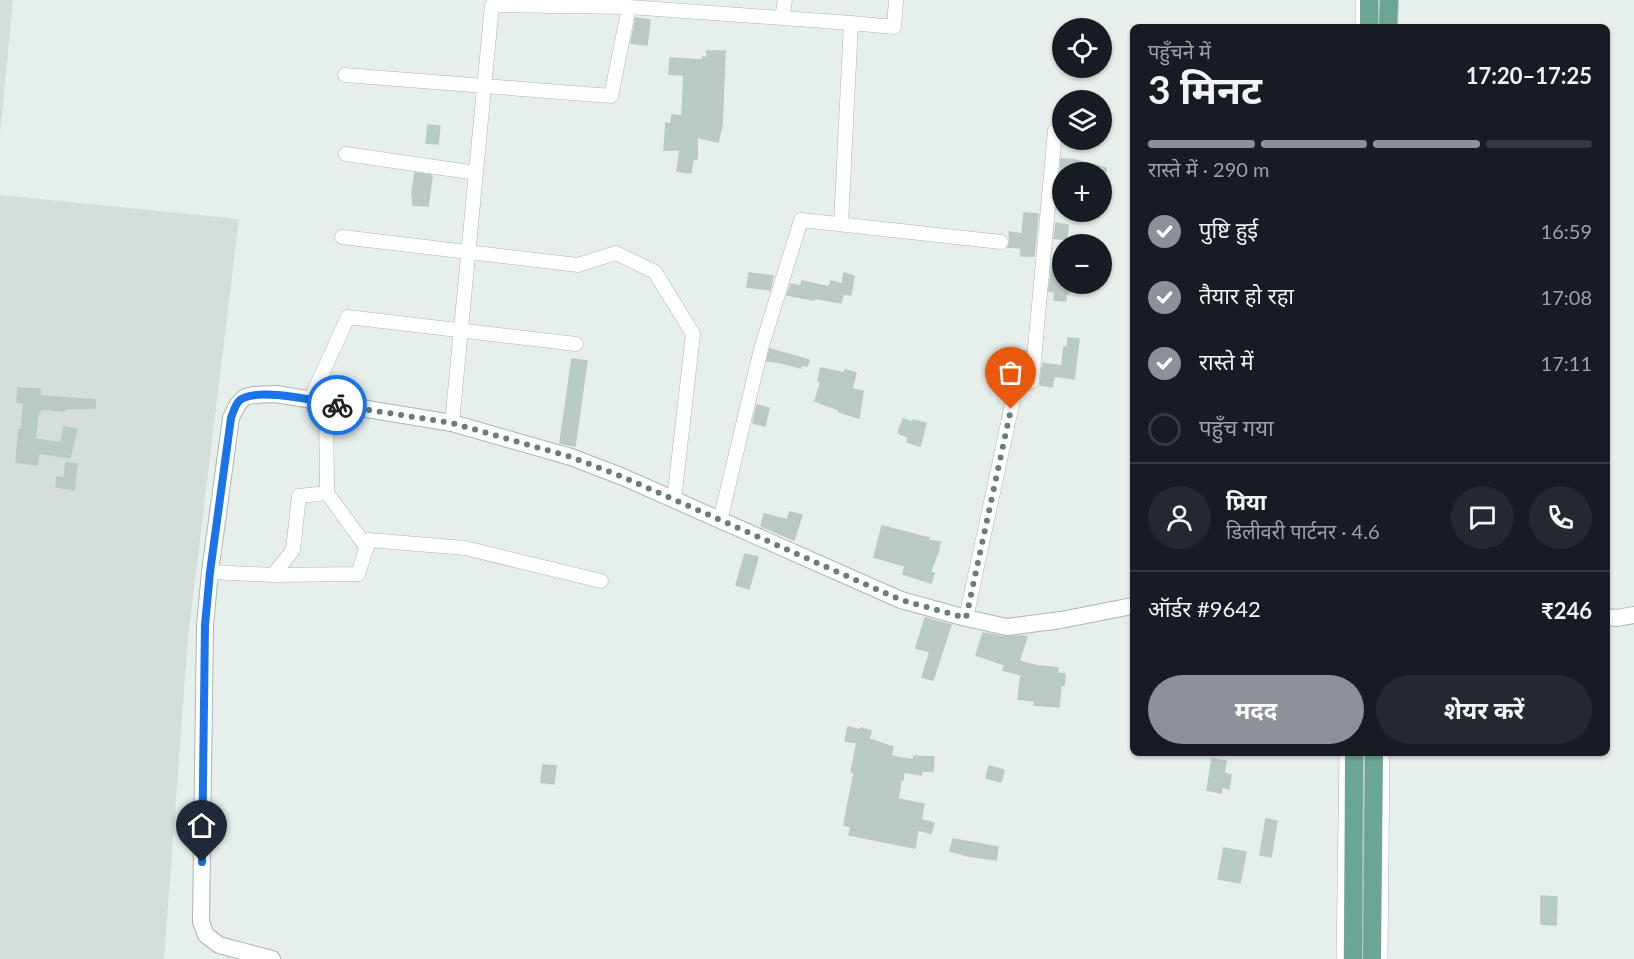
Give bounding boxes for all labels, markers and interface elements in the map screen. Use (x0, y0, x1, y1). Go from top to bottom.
map controls (1052, 18, 1112, 294)
button: locate (1052, 18, 1112, 78)
text: पहुँचने में (1148, 39, 1211, 63)
text: 17:20–17:25 (1466, 62, 1592, 89)
text: 3 मिनट (1148, 66, 1262, 112)
button: layers (1052, 90, 1112, 150)
text: रास्ते में · 290 m (1148, 157, 1269, 181)
button: + (1052, 162, 1112, 222)
icon: check (1148, 215, 1181, 248)
text: पुष्टि हुई (1199, 216, 1258, 243)
text: 16:59 (1541, 219, 1592, 243)
button: − (1052, 234, 1112, 294)
icon: check (1148, 281, 1181, 314)
text: तैयार हो रहा (1199, 282, 1294, 309)
text: 17:08 (1541, 285, 1592, 309)
pin (985, 347, 1036, 409)
icon: check (1148, 347, 1181, 380)
text: रास्ते में (1199, 348, 1254, 375)
text: 17:11 (1541, 351, 1592, 375)
icon: bag (994, 356, 1027, 389)
courier (307, 375, 367, 435)
icon: bike (321, 389, 354, 422)
text: पहुँच गया (1199, 414, 1274, 441)
button: person (1148, 486, 1211, 549)
button: chat (1451, 486, 1514, 549)
button: phone (1529, 486, 1592, 549)
text: प्रिया (1226, 488, 1266, 515)
text: डिलीवरी पार्टनर · 4.6 (1226, 519, 1379, 543)
text: ऑर्डर #9642 (1148, 595, 1261, 622)
text: ₹246 (1541, 597, 1592, 624)
button: मदद (1148, 675, 1364, 744)
button: शेयर करें (1376, 675, 1592, 744)
pin (176, 800, 227, 862)
icon: home (185, 809, 218, 842)

